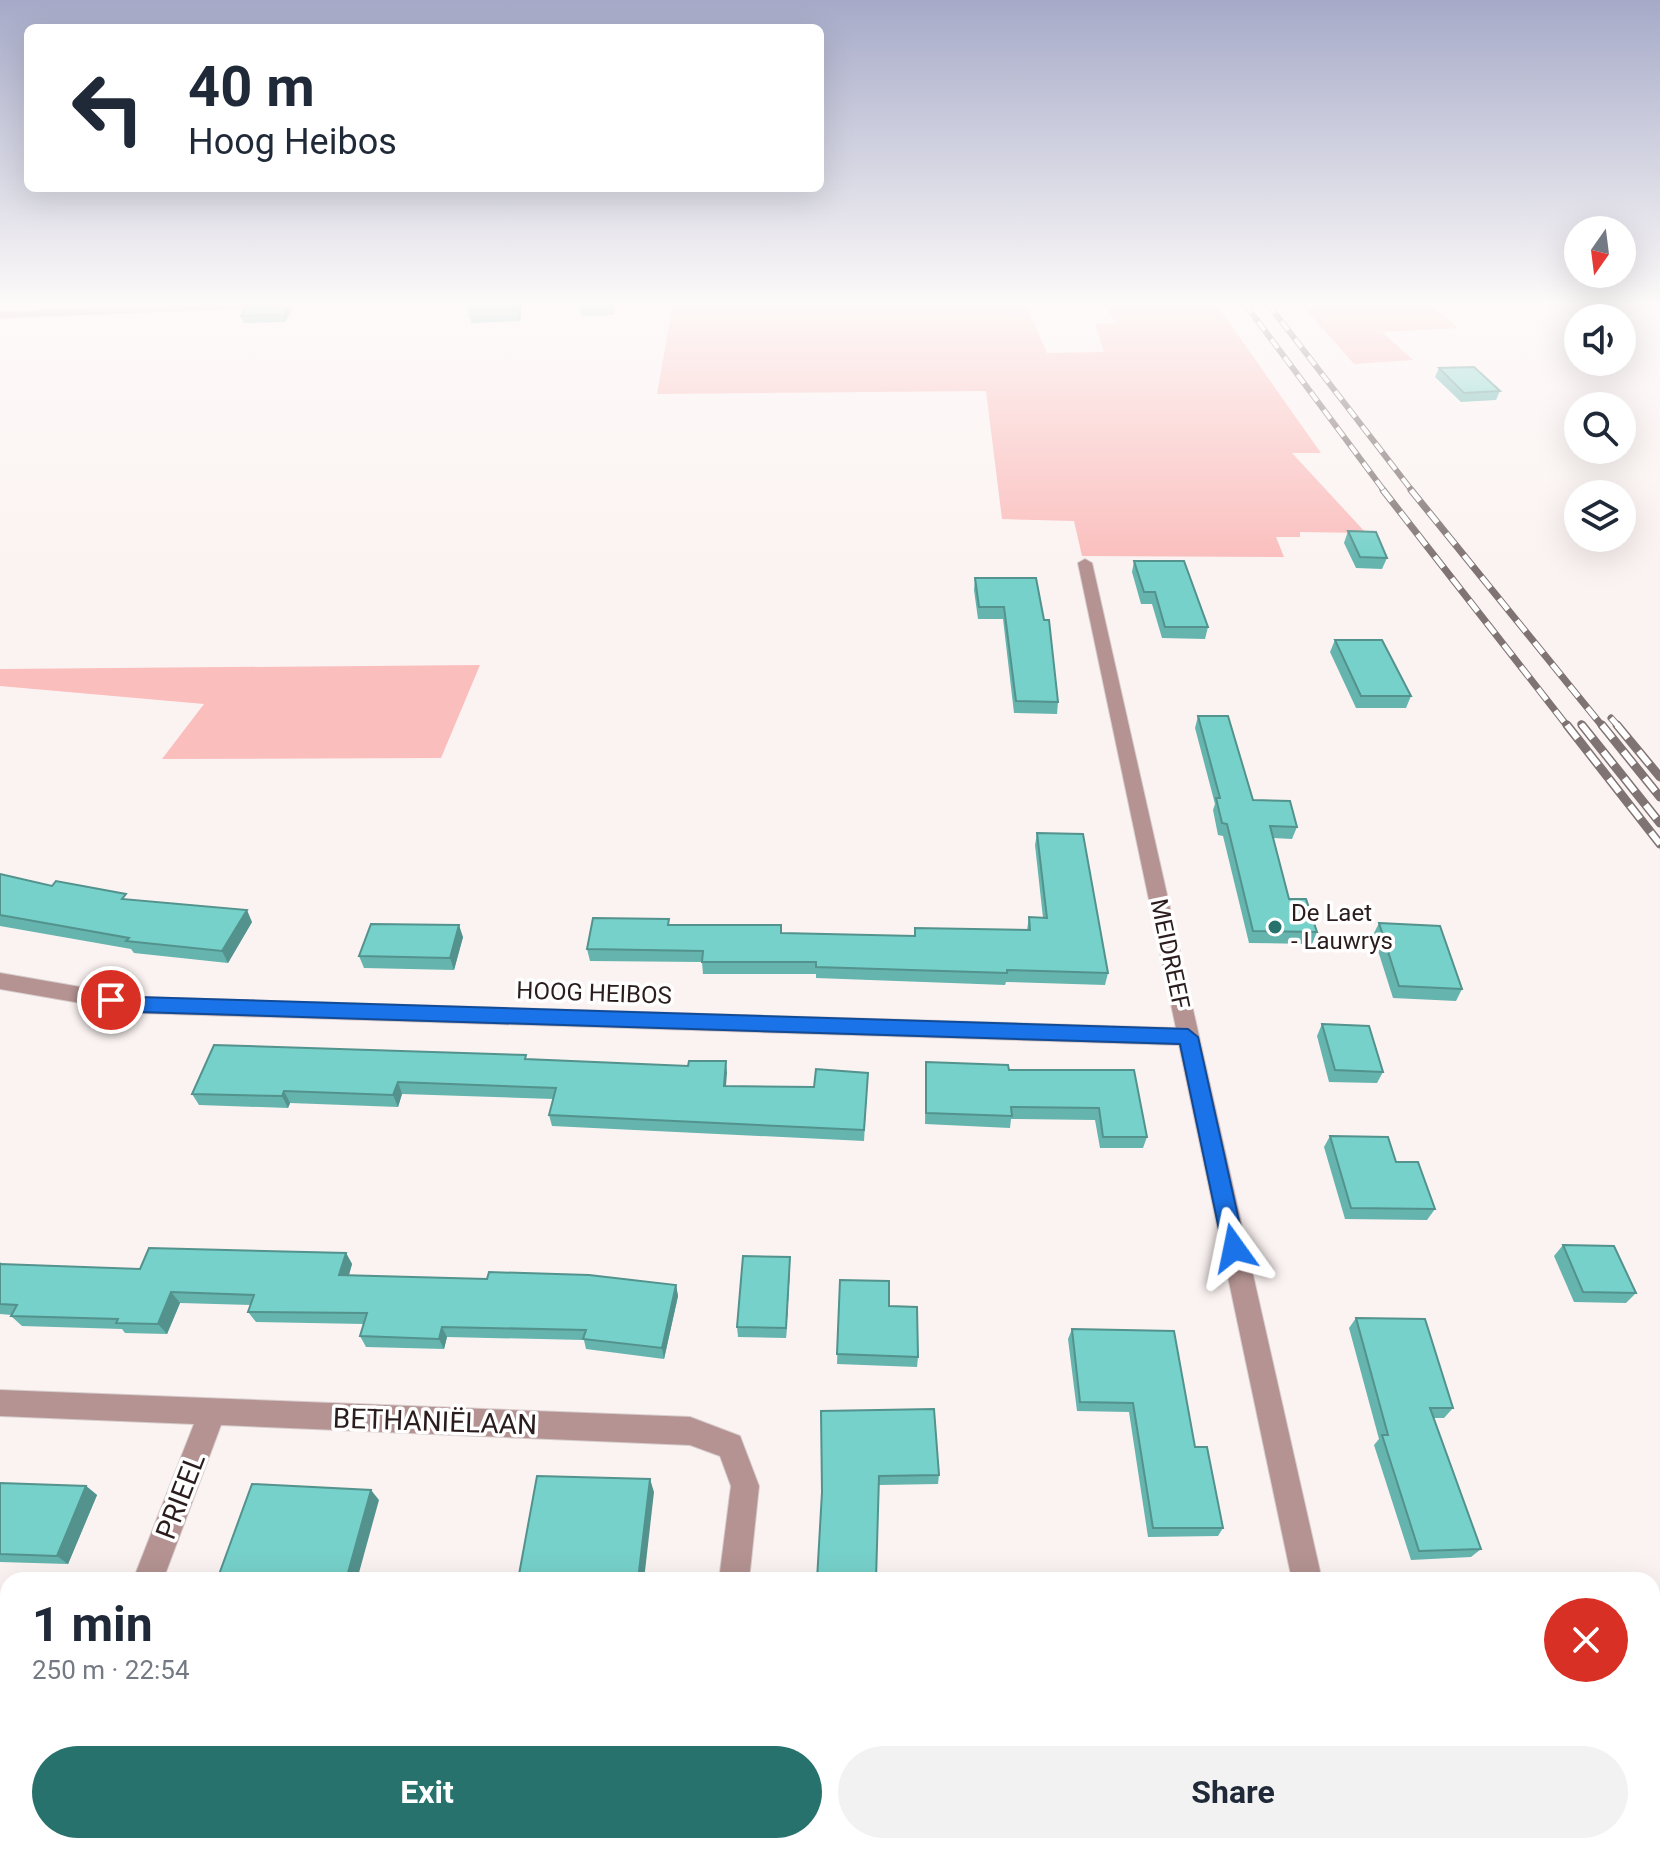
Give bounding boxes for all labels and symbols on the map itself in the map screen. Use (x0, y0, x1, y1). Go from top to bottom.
north arrow (1564, 216, 1636, 288)
street label: MEIDREEF (1145, 896, 1195, 1012)
place label: De Laet - Lauwrys (1291, 899, 1393, 955)
marker: De Laet - Lauwrys (1266, 918, 1284, 936)
pin (77, 966, 145, 1034)
street label: HOOG HEIBOS (516, 976, 672, 1010)
position arrow (1192, 1206, 1276, 1290)
street label: BETHANIËLAAN (332, 1401, 538, 1442)
street label: PRIEEL (149, 1449, 212, 1544)

